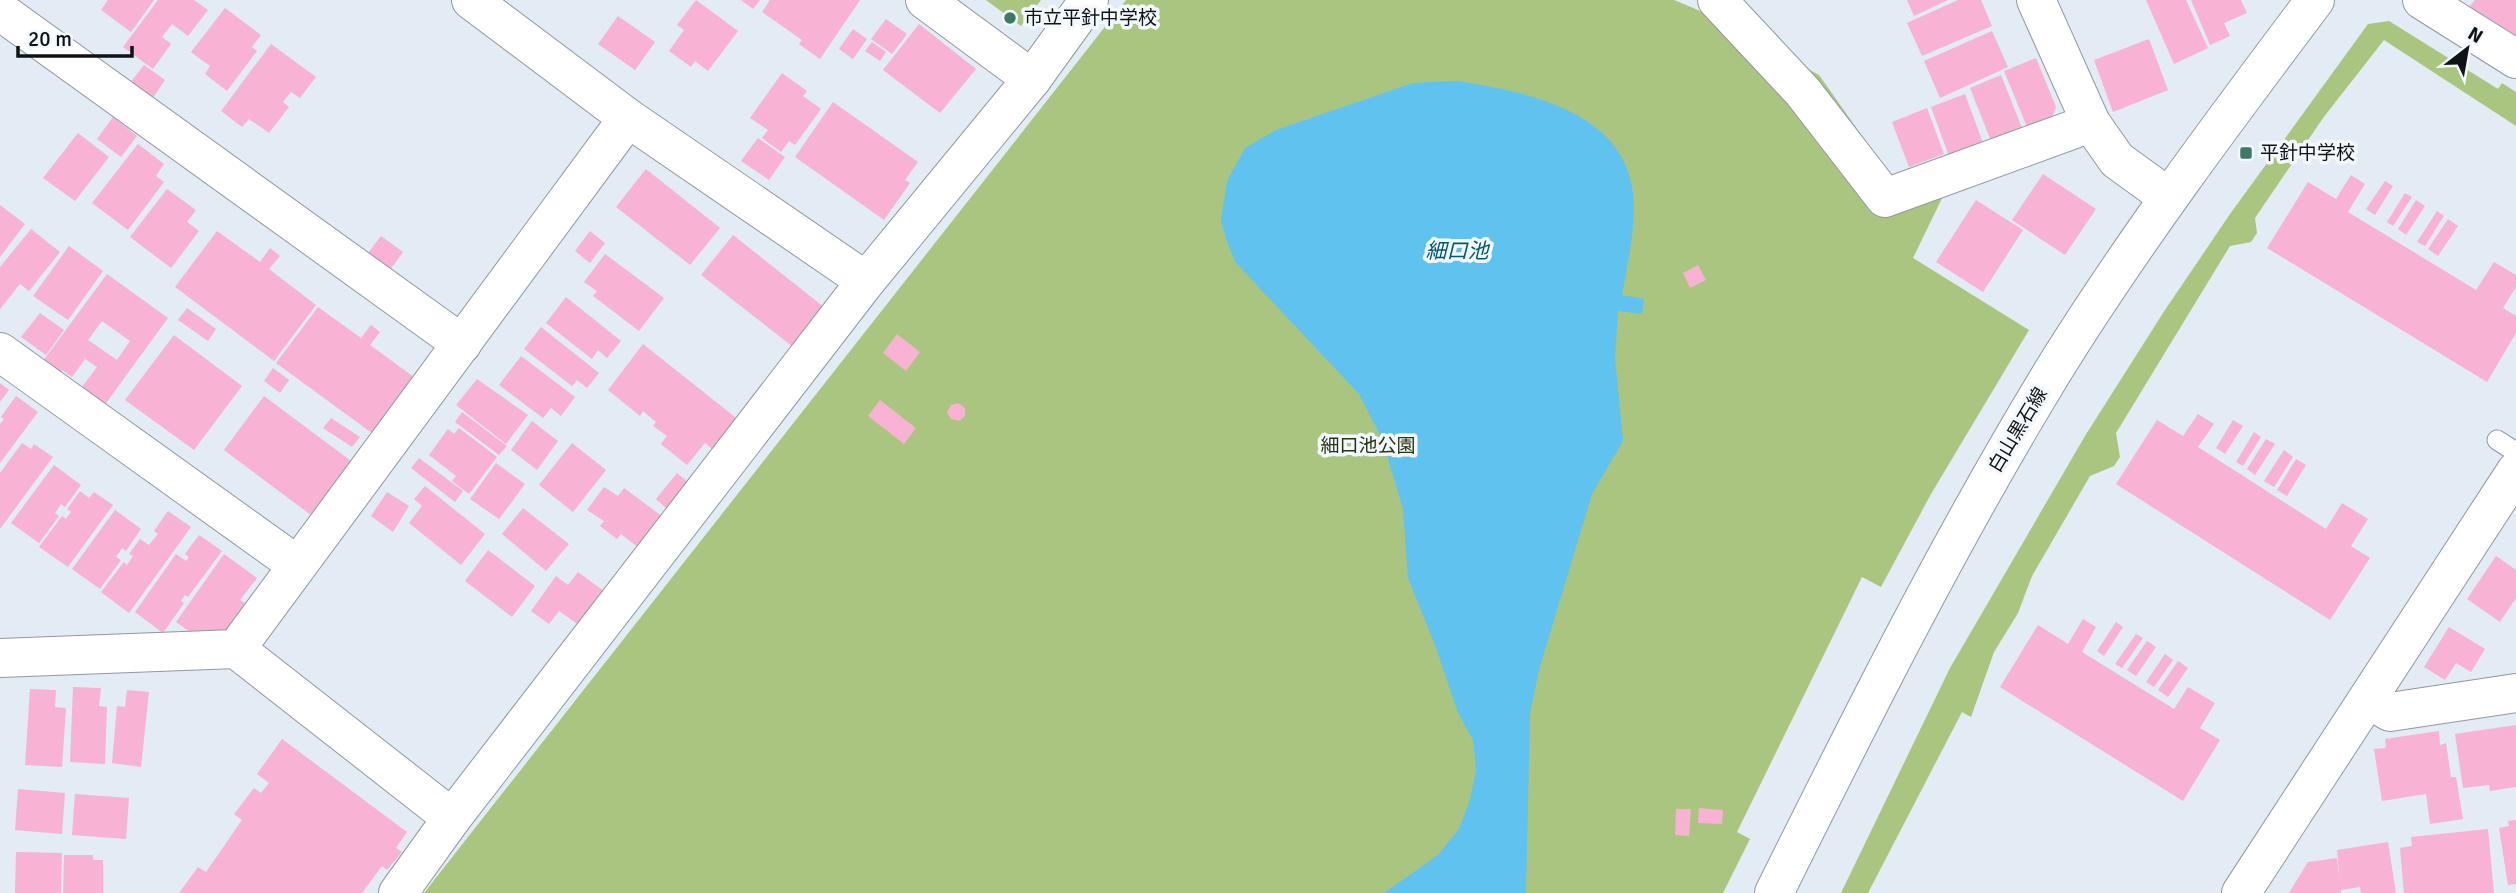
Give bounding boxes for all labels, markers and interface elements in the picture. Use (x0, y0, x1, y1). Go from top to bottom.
place label: 市立平針中学校 (1024, 6, 1157, 30)
marker: 市立平針中学校 (1002, 10, 1018, 26)
scale bar (18, 14, 131, 58)
north arrow (2432, 14, 2502, 84)
text: N (2463, 22, 2487, 49)
text: 20 m (28, 26, 72, 52)
place label: 平針中学校 (2260, 141, 2355, 165)
marker: 平針中学校 (2238, 145, 2254, 161)
water label: 細口池 (1426, 238, 1490, 264)
street label: 白山黒石線 (1983, 383, 2053, 477)
park label: 細口池公園 (1320, 434, 1416, 458)

